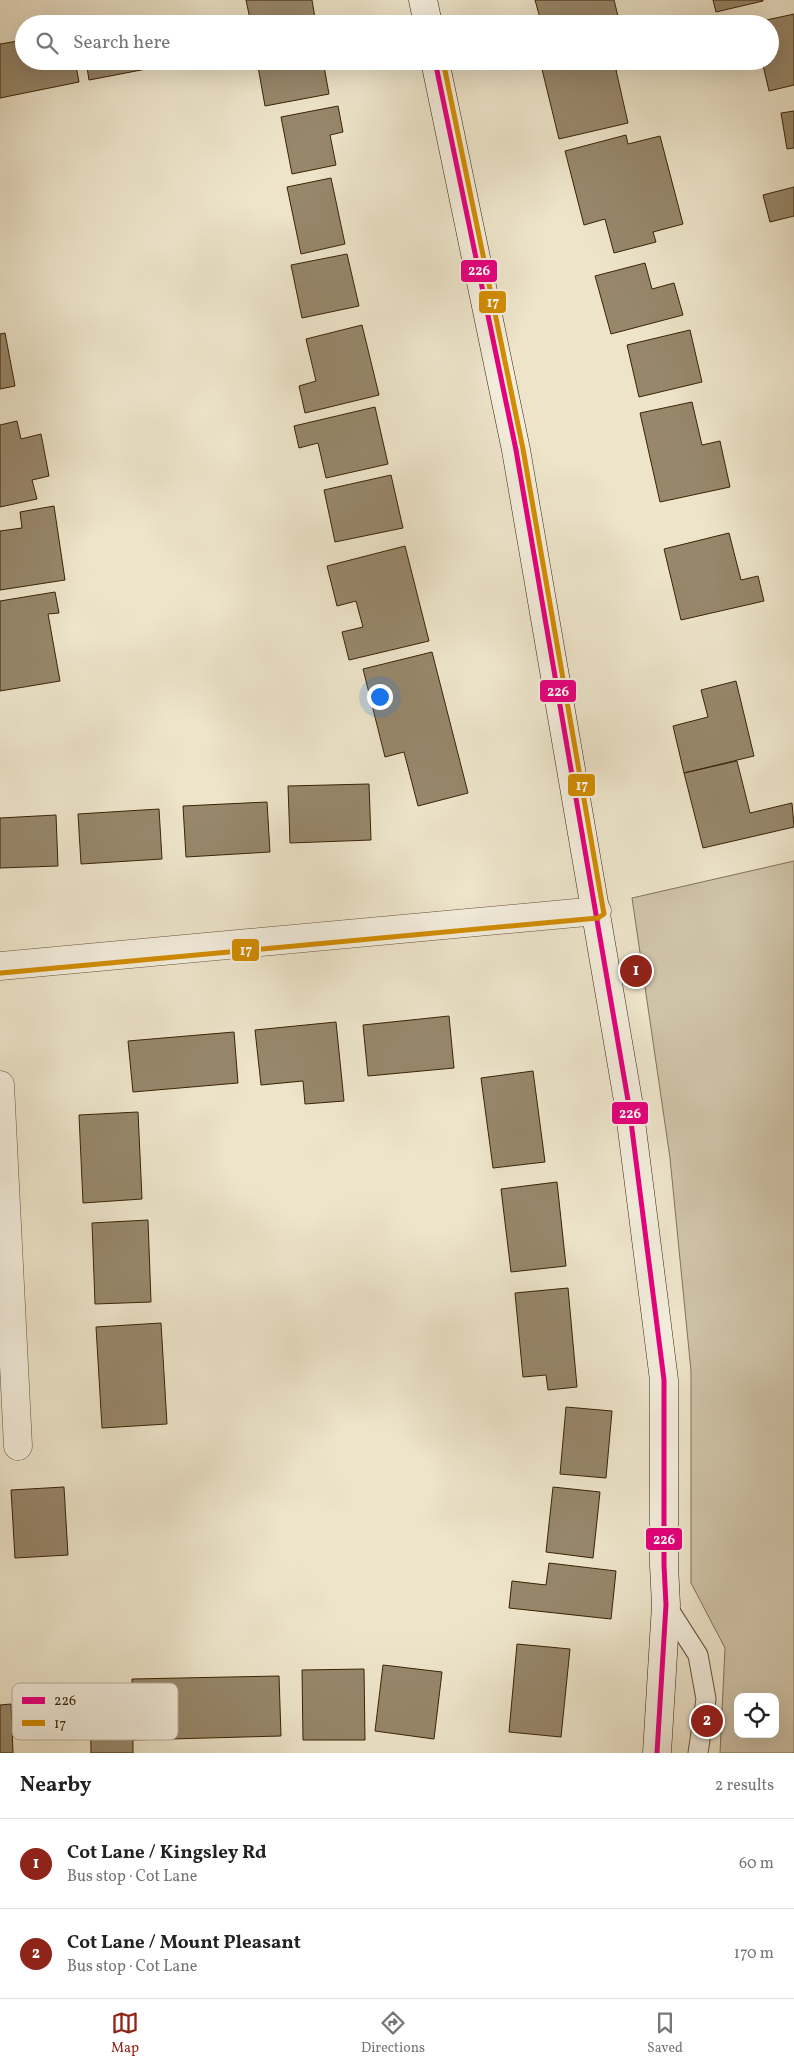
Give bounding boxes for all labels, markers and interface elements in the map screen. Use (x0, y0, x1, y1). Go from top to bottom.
search box (15, 15, 779, 70)
icon: search (33, 29, 61, 57)
text: Search here (73, 30, 170, 56)
line badge: 226 (460, 259, 498, 283)
text: 226 (468, 262, 490, 281)
line badge: 17 (478, 290, 507, 314)
text: 17 (487, 294, 499, 313)
line badge: 226 (539, 679, 577, 703)
text: 226 (547, 683, 569, 702)
your location (367, 684, 393, 710)
line badge: 17 (567, 773, 596, 797)
text: 17 (576, 777, 588, 796)
line badge: 17 (231, 938, 260, 962)
text: 17 (240, 942, 252, 961)
pin: 1 (620, 952, 652, 990)
line badge: 226 (611, 1101, 649, 1125)
text: 226 (619, 1105, 641, 1124)
line badge: 226 (645, 1527, 683, 1551)
text: 226 (653, 1531, 675, 1550)
legend (12, 1683, 178, 1740)
text: 226 (54, 1692, 76, 1711)
map controls (734, 1693, 779, 1738)
button: locate (734, 1693, 779, 1738)
pin: 2 (691, 1702, 723, 1740)
text: 17 (54, 1715, 66, 1734)
text: Nearby (20, 1771, 91, 1800)
text: 2 results (715, 1775, 774, 1797)
text: Cot Lane / Kingsley Rd (67, 1840, 267, 1866)
text: 1 (33, 1853, 39, 1875)
text: 60 m (739, 1853, 774, 1875)
text: Bus stop · Cot Lane (67, 1866, 197, 1888)
text: Cot Lane / Mount Pleasant (67, 1930, 301, 1956)
text: 2 (32, 1943, 40, 1965)
text: 170 m (734, 1943, 774, 1965)
text: Bus stop · Cot Lane (67, 1956, 197, 1978)
tab: Map (111, 2009, 139, 2058)
tab: Directions (361, 2009, 425, 2058)
tab: Saved (647, 2009, 683, 2058)

